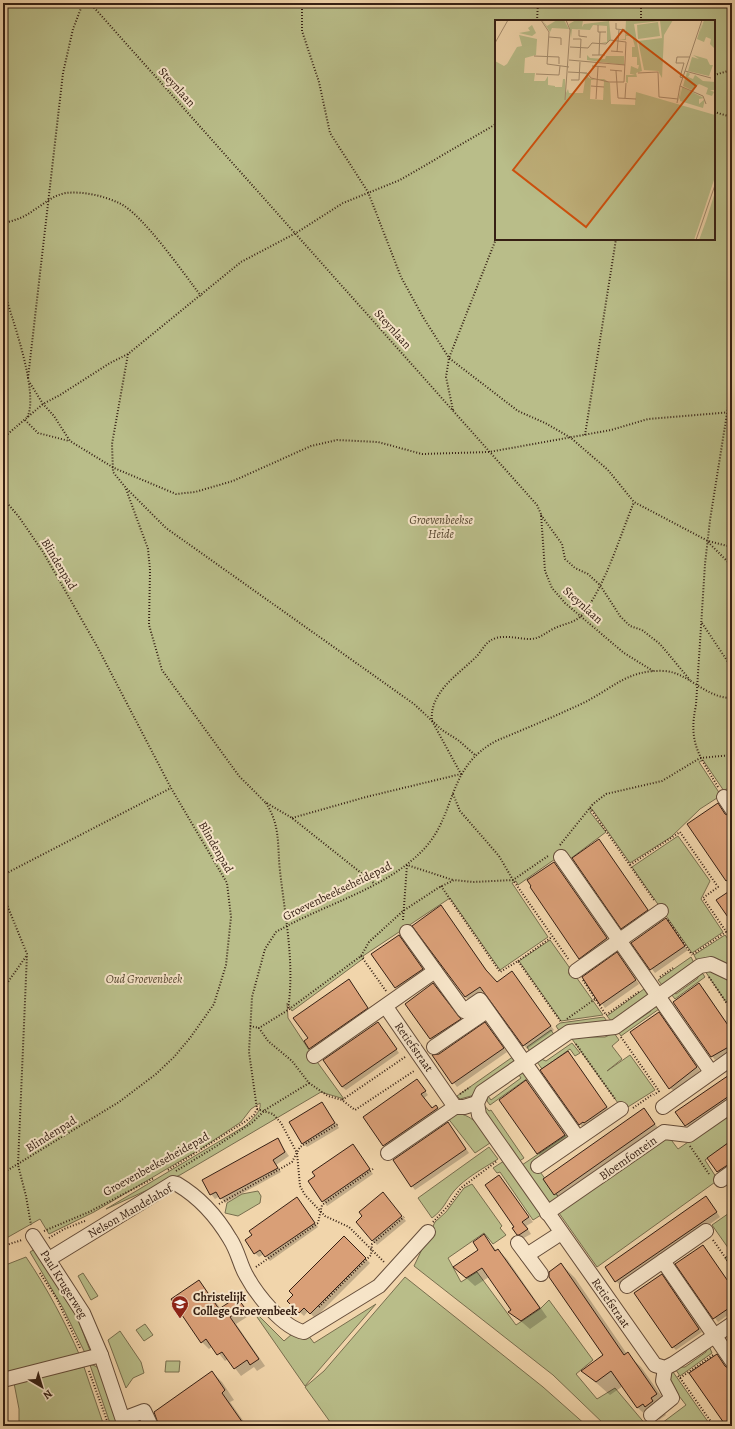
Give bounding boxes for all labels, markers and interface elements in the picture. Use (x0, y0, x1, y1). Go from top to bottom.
inset map (495, 20, 715, 240)
street label: Steynlaan (155, 64, 199, 111)
street label: Steynlaan (371, 306, 415, 353)
park label: Groevenbeekse Heide (409, 512, 473, 542)
street label: Blindenpad (38, 536, 81, 593)
street label: Steynlaan (560, 583, 607, 627)
street label: Blindenpad (195, 818, 237, 876)
street label: Groevenbeekseheidepad (280, 857, 395, 924)
park label: Oud Groevenbeek (106, 971, 183, 987)
street label: Retiefstraat (391, 1019, 437, 1075)
street label: Blindenpad (23, 1112, 80, 1156)
street label: Groevenbeekseheidepad (100, 1128, 212, 1200)
street label: Bloemfontein (596, 1132, 660, 1184)
street label: Nelson Mandelahof (85, 1179, 177, 1242)
street label: Paul Krugerweg (37, 1247, 91, 1321)
street label: Retiefstraat (588, 1275, 634, 1331)
place label: Christelijk College Groevenbeek (193, 1289, 298, 1319)
school or university icon: Christelijk College Groevenbeek (170, 1294, 190, 1319)
north arrow (22, 1367, 62, 1407)
text: N (40, 1386, 56, 1403)

